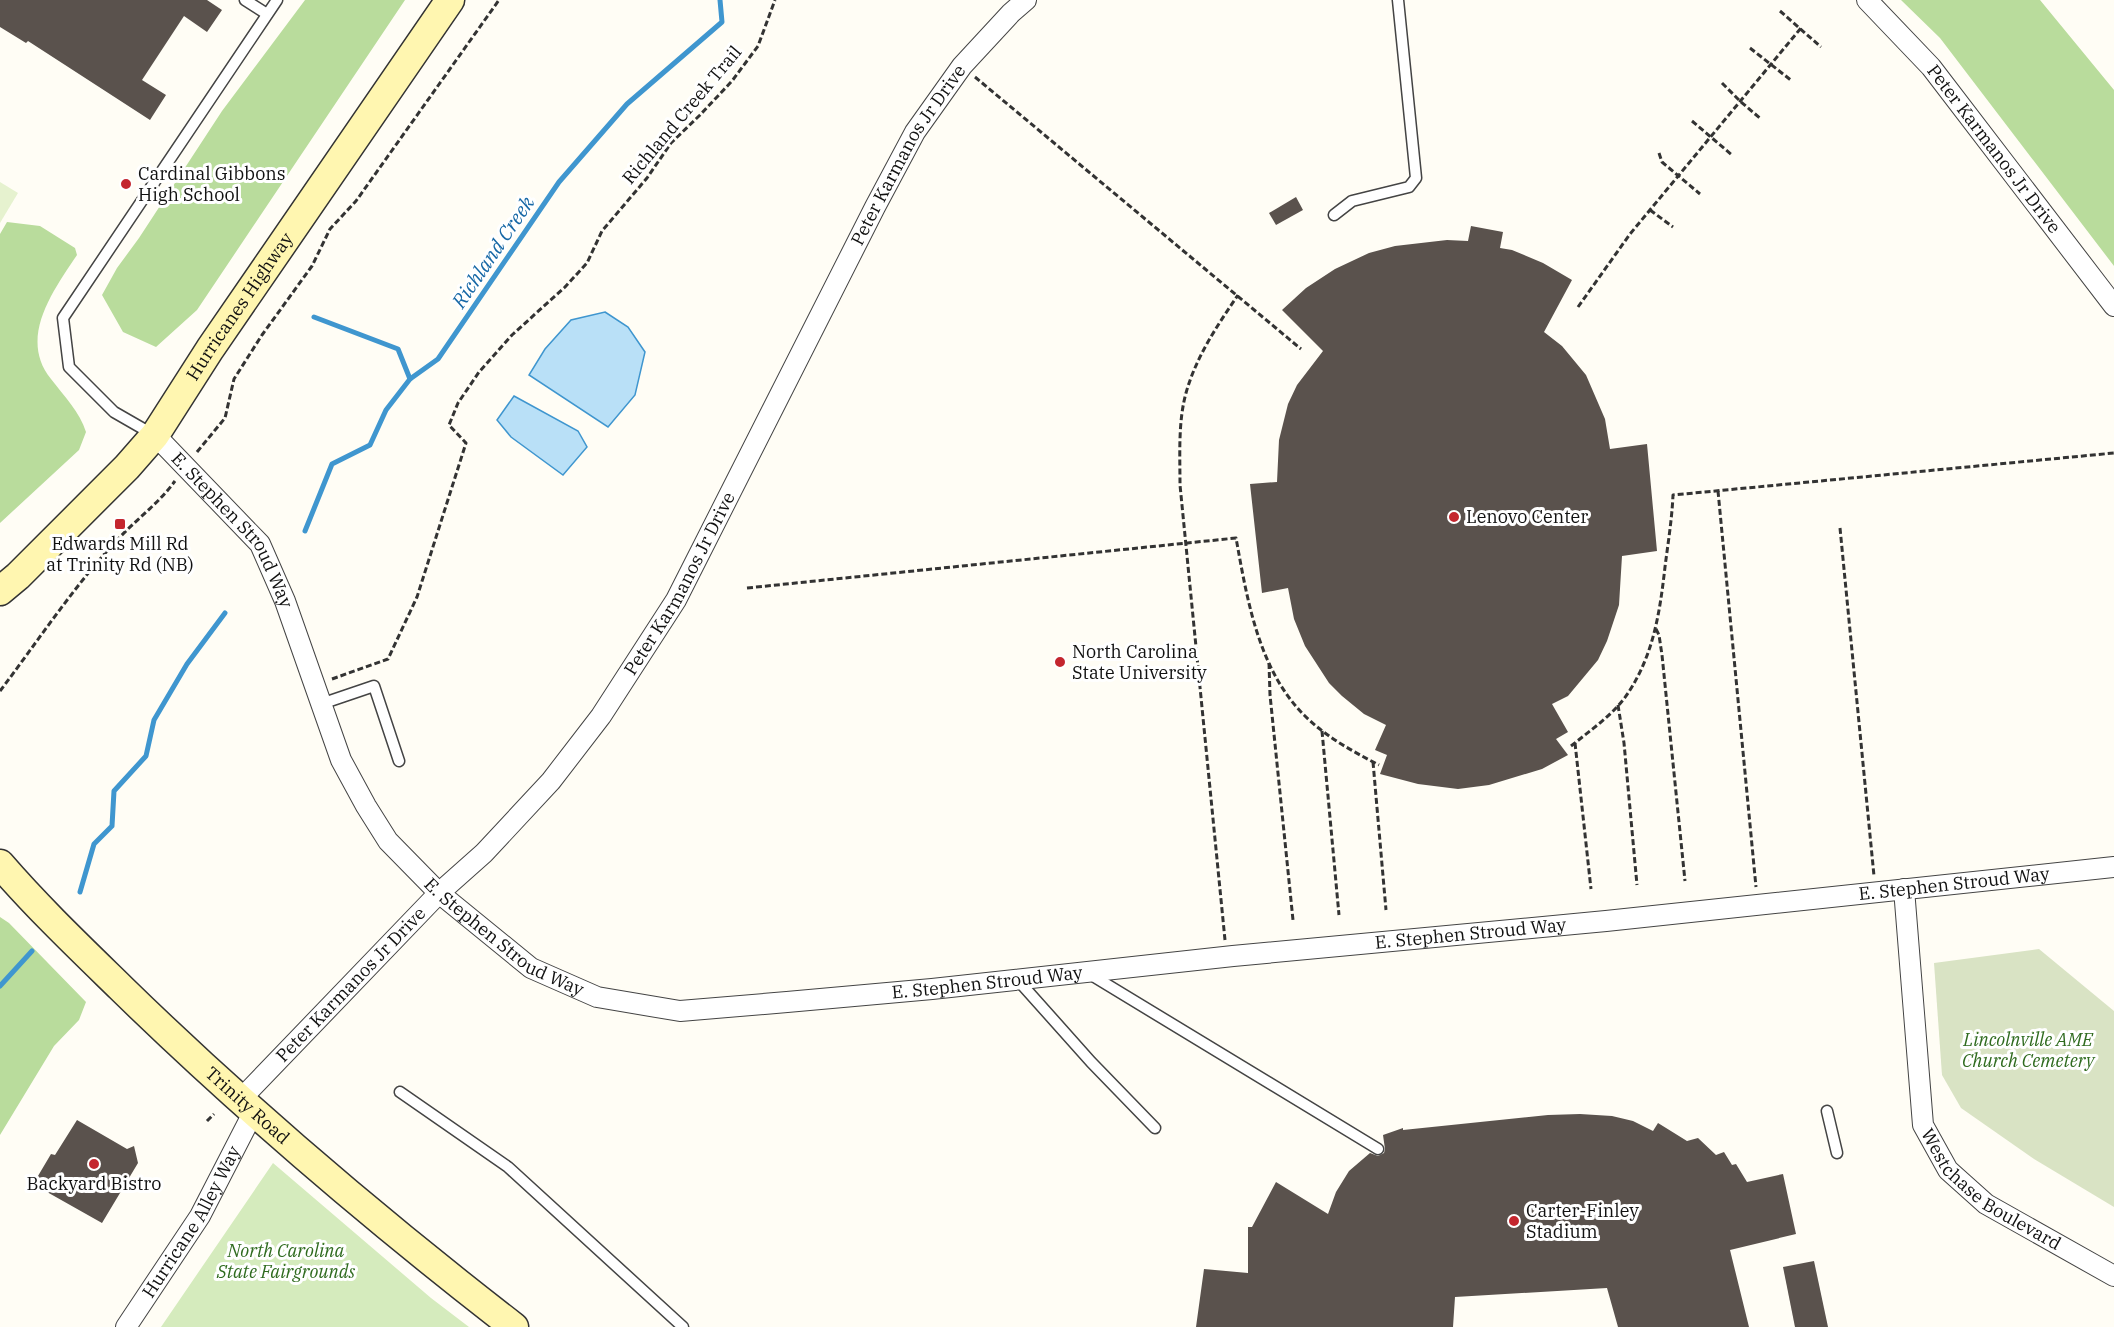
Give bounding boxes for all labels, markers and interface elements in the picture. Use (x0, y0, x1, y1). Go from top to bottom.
street label: Richland Creek Trail (617, 41, 746, 189)
street label: Peter Karmanos Jr Drive (845, 60, 970, 249)
street label: Peter Karmanos Jr Drive (1922, 60, 2066, 238)
place label: Cardinal Gibbons High School (138, 162, 286, 206)
marker: Cardinal Gibbons High School (119, 177, 133, 191)
water label: Richland Creek (445, 190, 540, 314)
street label: Hurricanes Highway (181, 228, 298, 385)
street label: E. Stephen Stroud Way (167, 447, 299, 611)
street label: Peter Karmanos Jr Drive (619, 488, 740, 679)
place label: Lenovo Center (1466, 505, 1588, 528)
marker: Lenovo Center (1447, 510, 1461, 524)
marker: Edwards Mill Rd at Trinity Rd (NB) (113, 517, 127, 531)
place label: Edwards Mill Rd at Trinity Rd (NB) (46, 532, 194, 576)
place label: North Carolina State University (1072, 640, 1207, 684)
marker: North Carolina State University (1053, 655, 1067, 669)
street label: E. Stephen Stroud Way (1857, 862, 2051, 905)
street label: E. Stephen Stroud Way (420, 873, 588, 1001)
street label: Peter Karmanos Jr Drive (271, 902, 430, 1067)
street label: E. Stephen Stroud Way (1374, 913, 1567, 954)
street label: E. Stephen Stroud Way (891, 961, 1084, 1004)
park label: Lincolnville AME Church Cemetery (1962, 1028, 2096, 1072)
street label: Trinity Road (201, 1062, 295, 1149)
street label: Westchase Boulevard (1916, 1124, 2065, 1255)
street label: Hurricane Alley Way (137, 1141, 245, 1302)
marker: Backyard Bistro (87, 1157, 101, 1171)
place label: Backyard Bistro (27, 1172, 161, 1195)
place label: Carter-Finley Stadium (1526, 1199, 1639, 1243)
marker: Carter-Finley Stadium (1507, 1214, 1521, 1228)
park label: North Carolina State Fairgrounds (216, 1239, 356, 1283)

